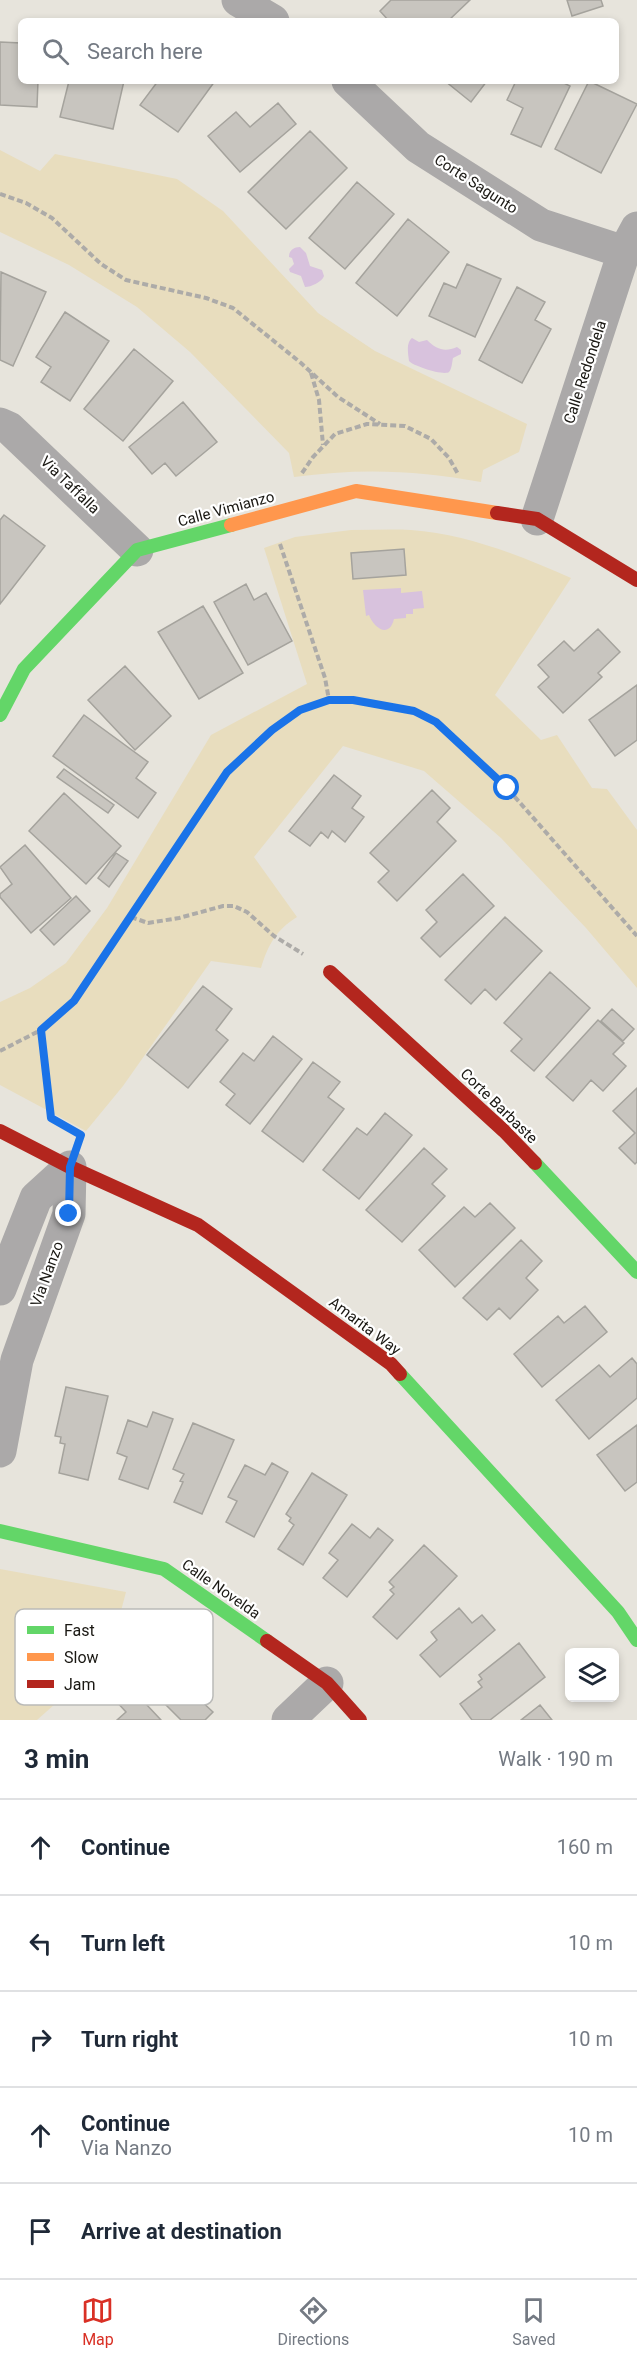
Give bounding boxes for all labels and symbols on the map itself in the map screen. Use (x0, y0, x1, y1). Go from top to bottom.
street label: Corte Sagunto (431, 150, 521, 218)
street label: Calle Redondela (560, 318, 610, 426)
street label: Via Taffalla (37, 452, 103, 518)
street label: Calle Vimianzo (176, 487, 276, 531)
route start (493, 774, 519, 800)
street label: Corte Barbaste (457, 1065, 541, 1147)
route end (55, 1200, 81, 1226)
street label: Via Nanzo (27, 1239, 67, 1309)
street label: Amarita Way (326, 1293, 404, 1359)
street label: Calle Novelda (178, 1555, 264, 1623)
legend (15, 1609, 213, 1705)
text: Fast (64, 1621, 95, 1640)
text: Slow (64, 1648, 99, 1667)
text: Jam (64, 1675, 96, 1694)

